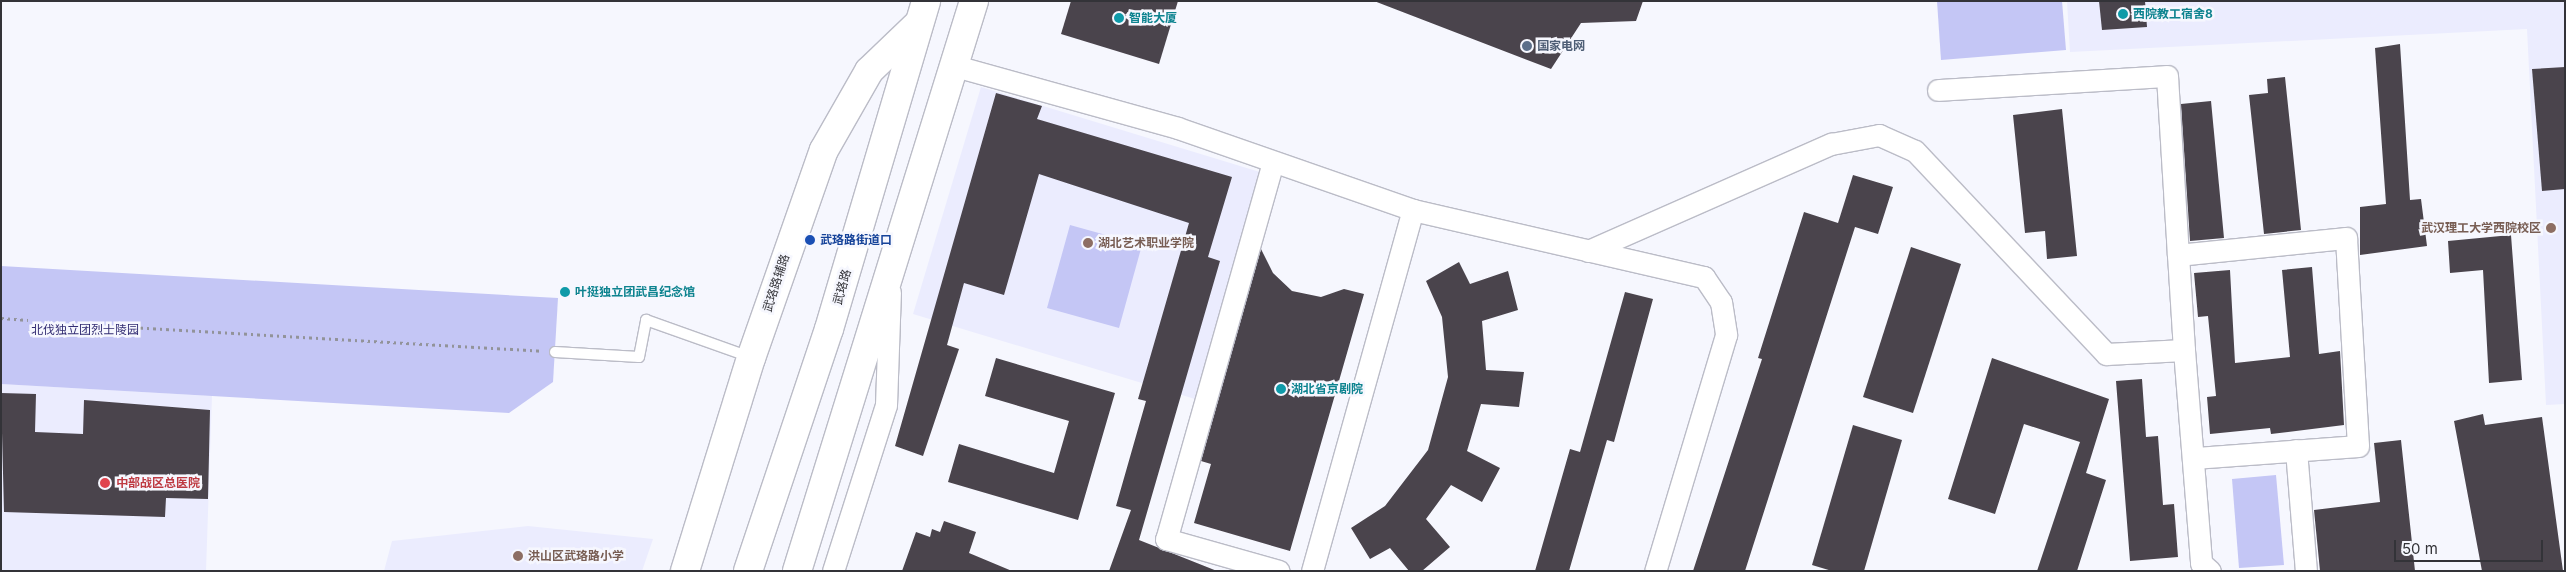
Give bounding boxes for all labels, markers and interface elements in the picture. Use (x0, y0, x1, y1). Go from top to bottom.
place label: 西院教工宿舍8 (2133, 7, 2213, 21)
marker: 西院教工宿舍8 (2117, 8, 2129, 20)
place label: 智能大厦 (1129, 11, 1177, 25)
marker: 智能大厦 (1113, 12, 1125, 24)
place label: 国家电网 (1537, 39, 1585, 53)
marker: 国家电网 (1521, 40, 1533, 52)
place label: 武汉理工大学西院校区 (2421, 221, 2541, 235)
marker: 武汉理工大学西院校区 (2545, 222, 2557, 234)
place label: 武珞路街道口 (820, 233, 892, 247)
marker: 武珞路街道口 (804, 234, 816, 246)
place label: 湖北艺术职业学院 (1098, 236, 1194, 250)
marker: 湖北艺术职业学院 (1082, 237, 1094, 249)
street label: 武珞路辅路 (760, 252, 792, 314)
street label: 武珞路 (830, 268, 854, 306)
place label: 叶挺独立团武昌纪念馆 (575, 285, 695, 299)
marker: 叶挺独立团武昌纪念馆 (559, 286, 571, 298)
park label: 北伐独立团烈士陵园 (31, 323, 139, 337)
place label: 湖北省京剧院 (1291, 382, 1363, 396)
marker: 湖北省京剧院 (1275, 383, 1287, 395)
marker: 中部战区总医院 (98, 476, 112, 490)
place label: 中部战区总医院 (116, 476, 200, 490)
scale bar (2396, 530, 2545, 562)
text: 50 m (2402, 539, 2438, 558)
place label: 洪山区武珞路小学 (528, 549, 624, 563)
marker: 洪山区武珞路小学 (512, 550, 524, 562)

